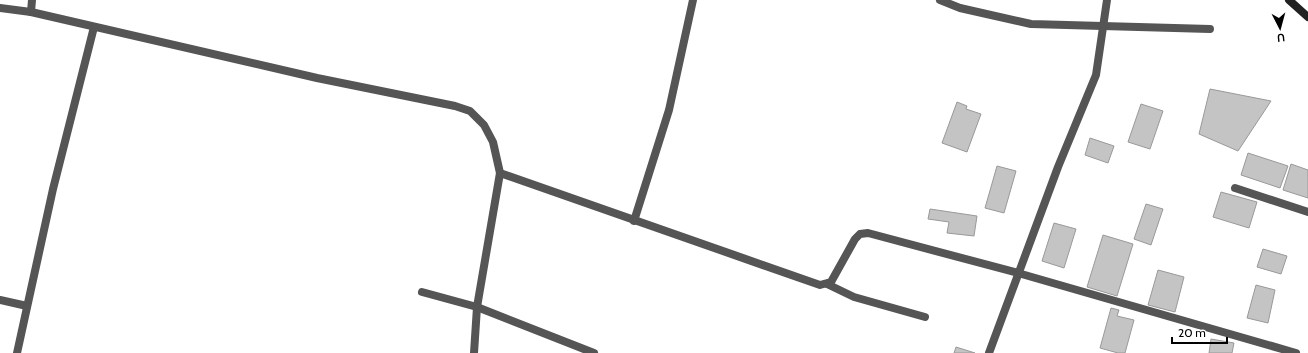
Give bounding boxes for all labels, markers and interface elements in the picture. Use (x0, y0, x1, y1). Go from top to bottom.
north arrow (1260, 8, 1300, 48)
text: U (1276, 31, 1286, 45)
scale bar (1172, 319, 1227, 345)
text: 20 m (1178, 325, 1206, 340)

